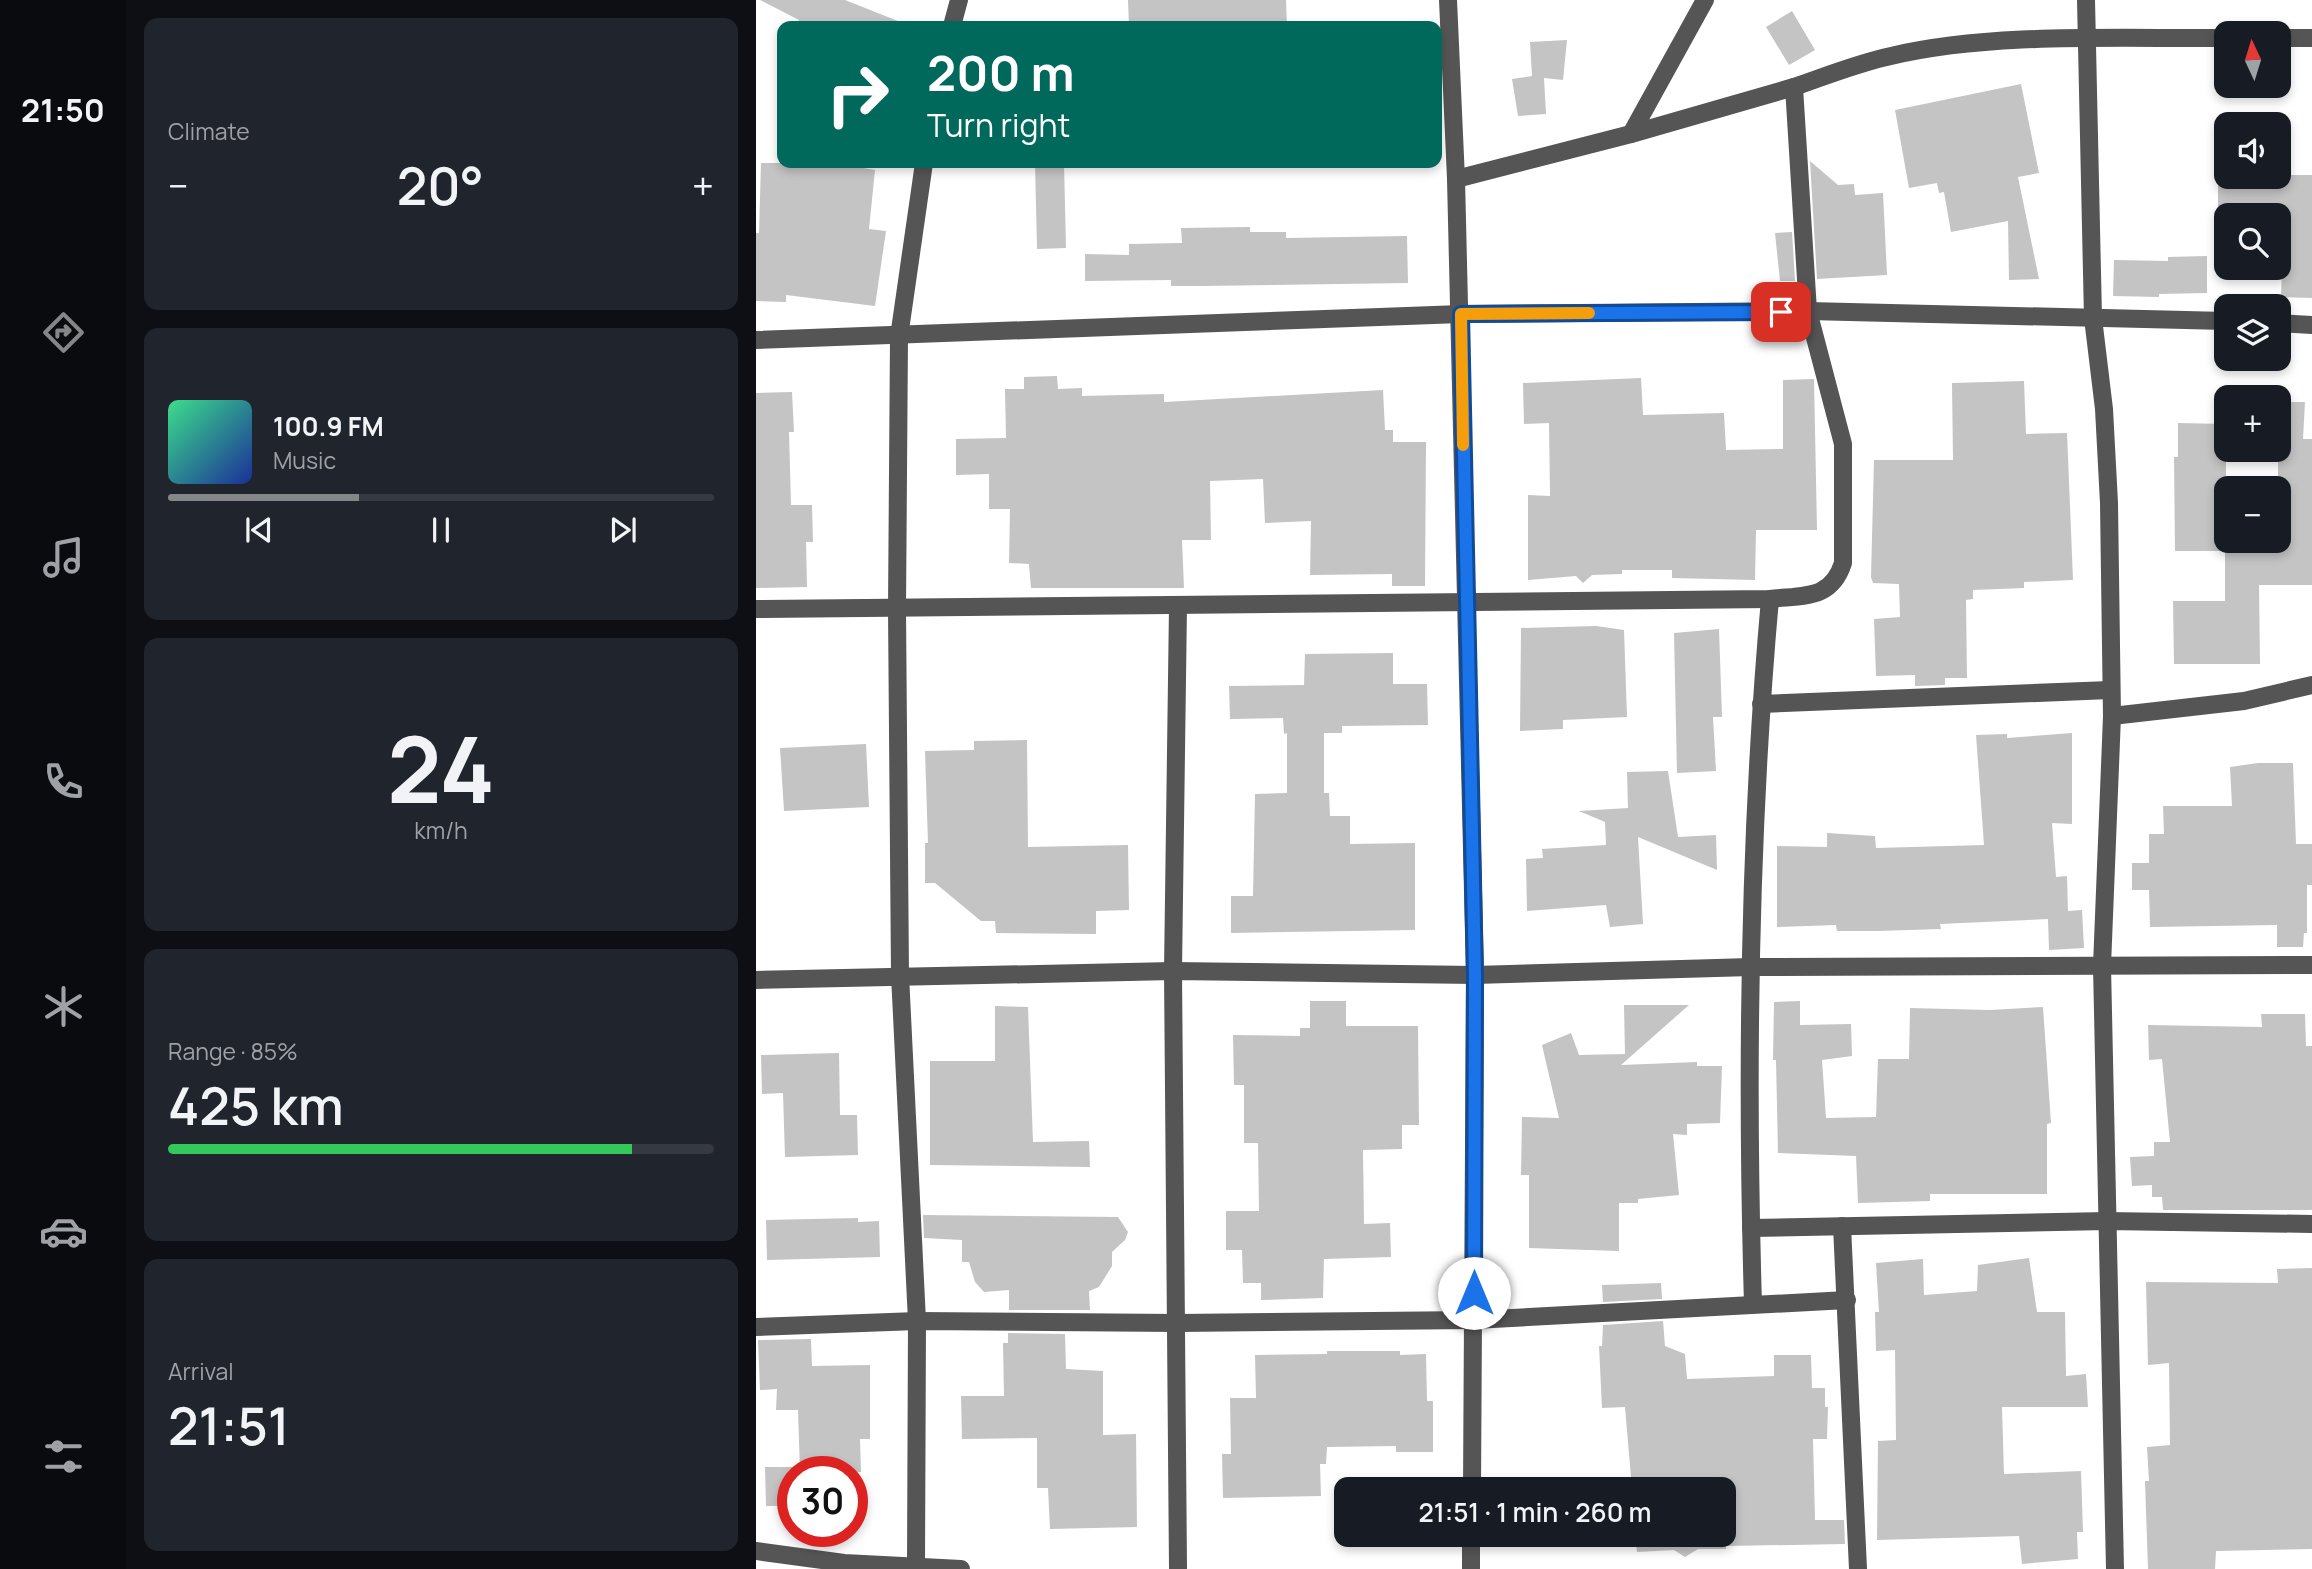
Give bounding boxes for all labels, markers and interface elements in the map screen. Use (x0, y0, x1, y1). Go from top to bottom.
north arrow (2214, 21, 2291, 98)
map controls (2214, 21, 2291, 553)
text: 200 m (927, 39, 1075, 106)
icon: right (812, 49, 903, 140)
text: 21:50 (21, 88, 105, 132)
text: Turn right (927, 103, 1070, 147)
button: sound (2214, 112, 2291, 189)
text: Climate (168, 115, 250, 147)
text: 20° (397, 150, 484, 221)
text: − (168, 159, 189, 211)
text: + (692, 159, 714, 211)
button: search (2214, 203, 2291, 280)
pin (1751, 282, 1811, 342)
icon: arrive (1762, 293, 1800, 331)
button: layers (2214, 294, 2291, 371)
icon: directions (39, 308, 88, 357)
button: + (2214, 385, 2291, 462)
text: 100.9 FM (273, 408, 384, 444)
text: Music (273, 444, 336, 476)
button: − (2214, 476, 2291, 553)
icon: previous (240, 511, 278, 549)
icon: pause (422, 511, 460, 549)
icon: next (604, 511, 642, 549)
icon: music (39, 533, 88, 582)
text: 24 (387, 706, 495, 830)
icon: phone (39, 757, 88, 806)
text: km/h (414, 814, 468, 846)
icon: climate (39, 982, 88, 1031)
text: Range · 85% (168, 1035, 298, 1067)
text: 425 km (168, 1070, 344, 1141)
icon: car (39, 1207, 88, 1256)
position arrow (1437, 1256, 1511, 1330)
text: Arrival (168, 1355, 234, 1387)
text: 21:51 (168, 1390, 290, 1461)
icon: filters (39, 1432, 88, 1481)
speed limit sign: 30 (777, 1456, 868, 1547)
text: 21:51 · 1 min · 260 m (1418, 1494, 1652, 1530)

